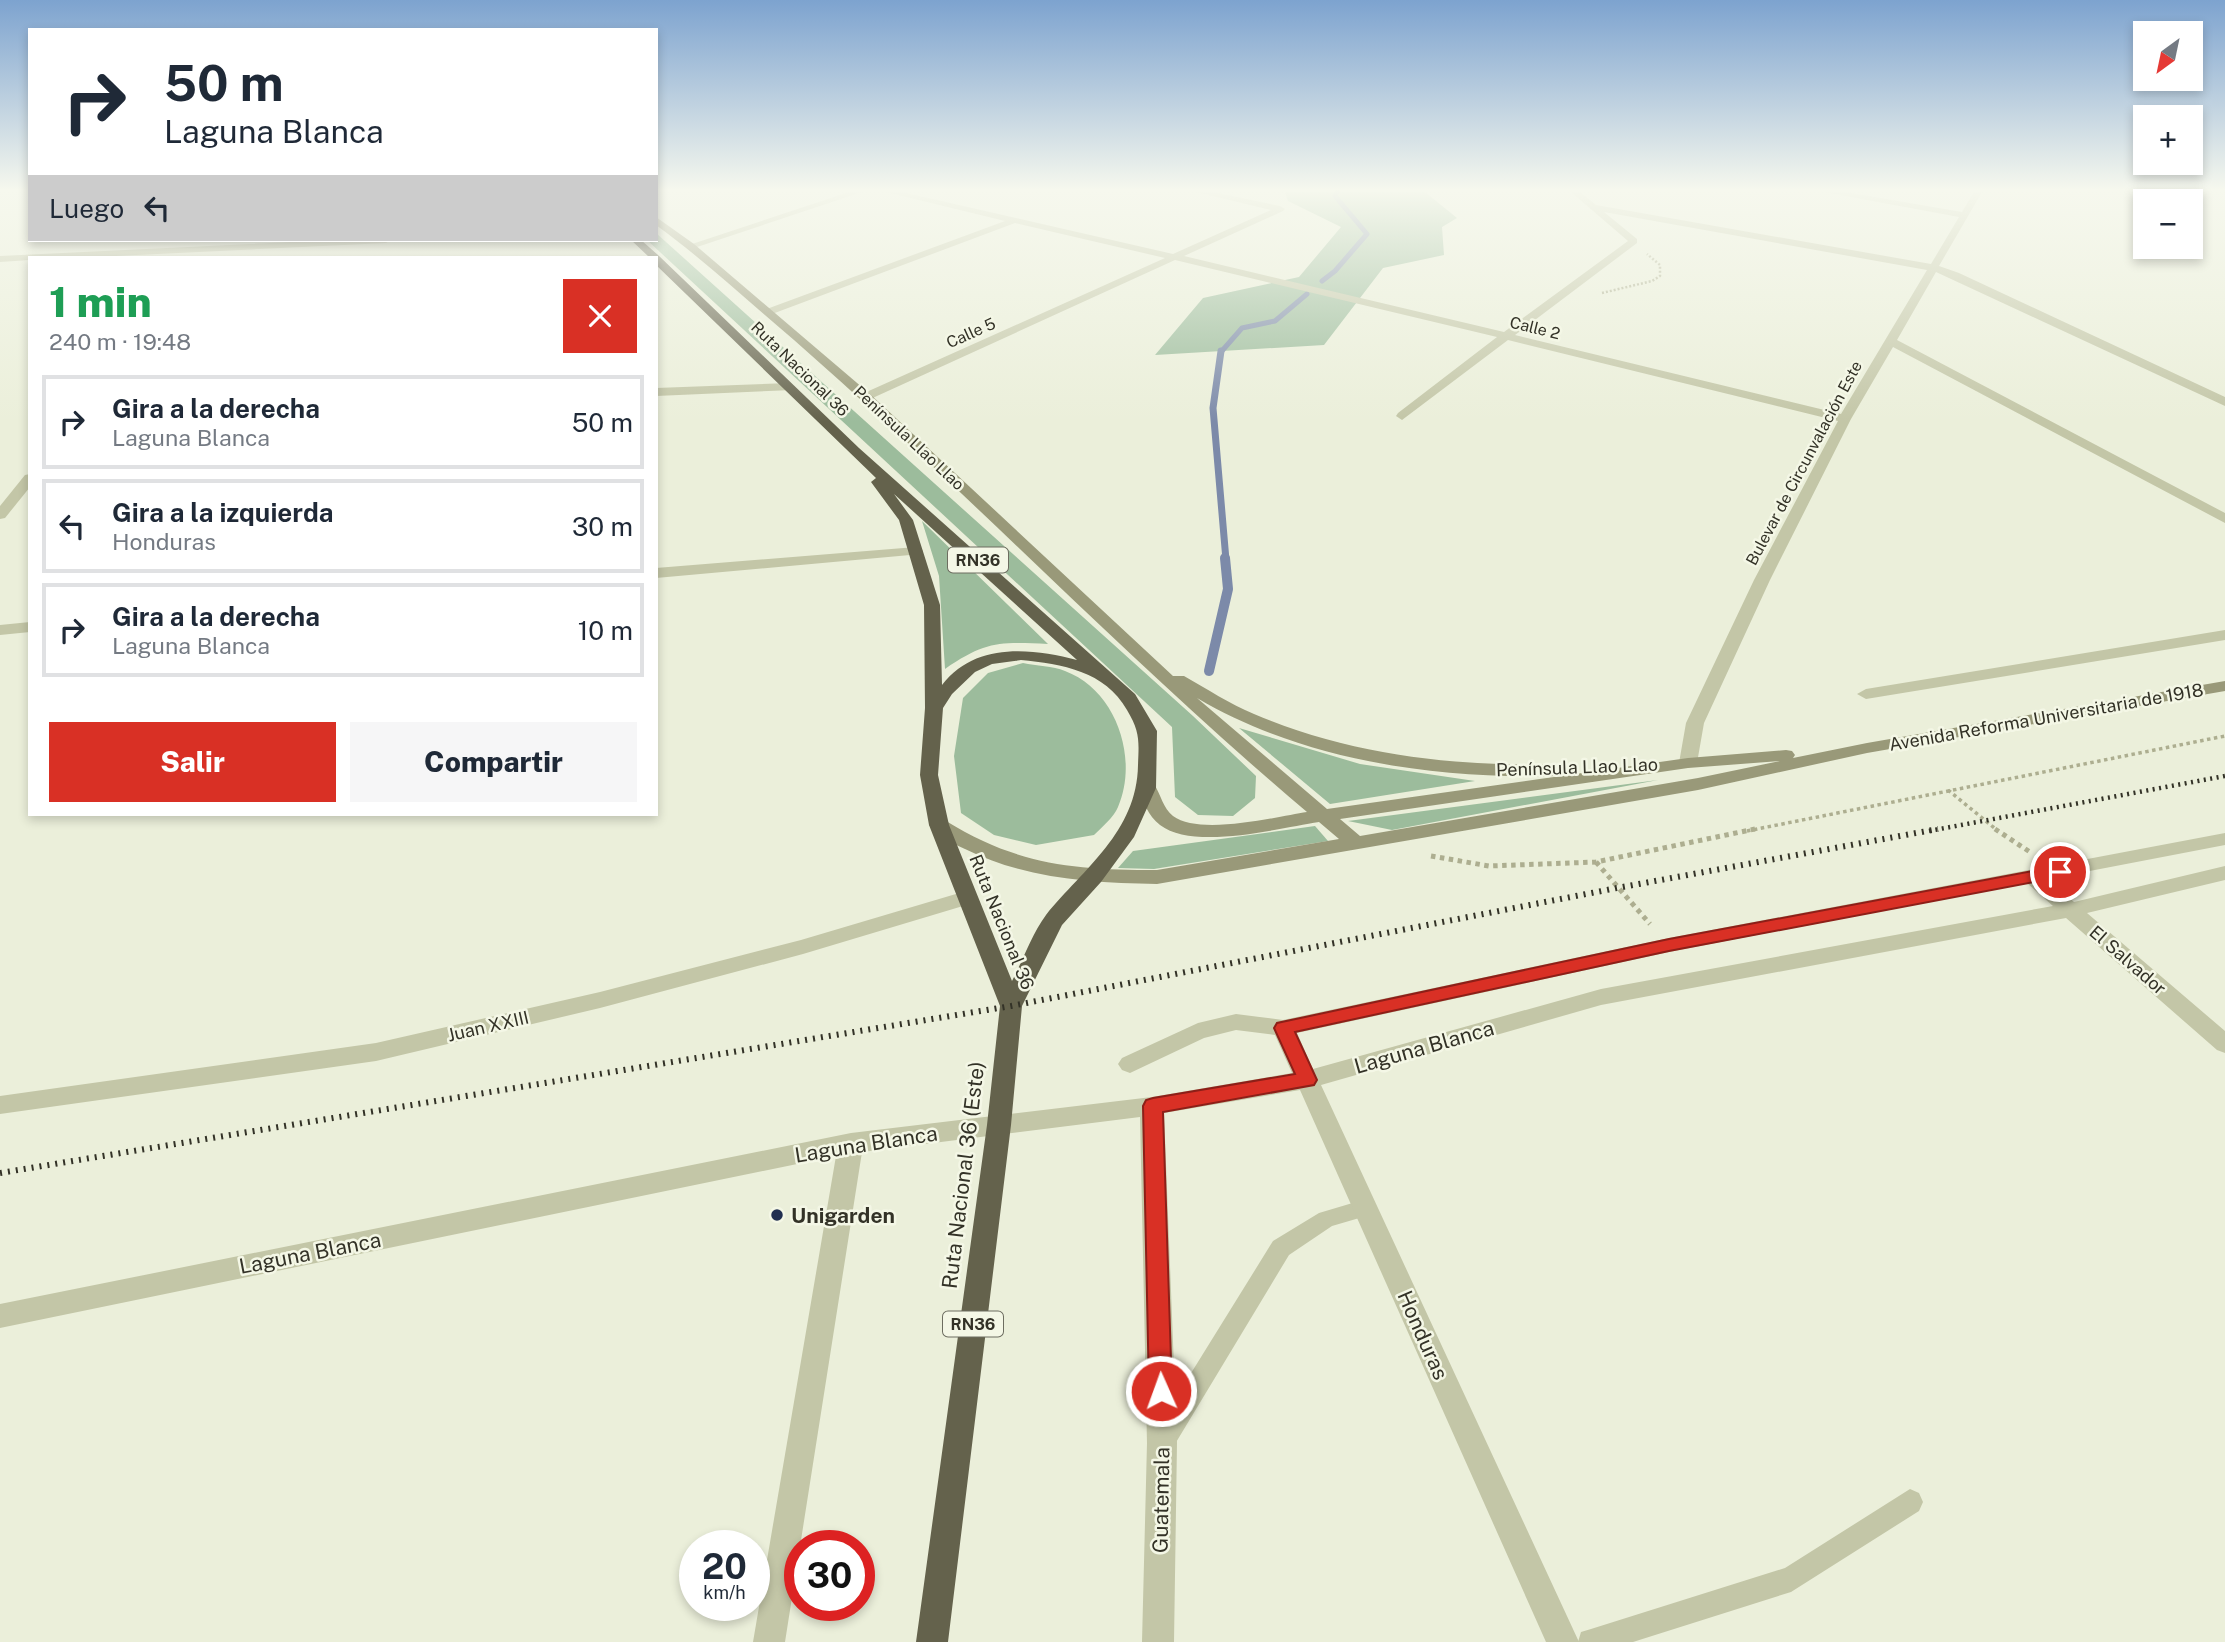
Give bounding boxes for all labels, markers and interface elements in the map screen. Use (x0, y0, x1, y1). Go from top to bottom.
north arrow (2133, 21, 2203, 91)
map controls (2133, 21, 2203, 259)
text: 50 m (164, 54, 284, 112)
icon: right (49, 56, 140, 147)
button: + (2133, 105, 2203, 175)
text: Laguna Blanca (164, 113, 384, 150)
icon: left (138, 189, 176, 227)
button: − (2133, 189, 2203, 259)
text: Luego (49, 193, 124, 224)
text: 1 min (49, 277, 152, 326)
button: close (563, 279, 637, 353)
street label: Calle 2 (1508, 313, 1562, 343)
street label: Calle 5 (943, 314, 999, 352)
street label: Ruta Nacional 36 (747, 318, 853, 420)
text: 240 m · 19:48 (49, 328, 191, 355)
street label: Bulevar de Circunvalación Este (1742, 358, 1866, 568)
street label: Península Llao Llao (850, 382, 968, 494)
text: Gira a la derecha (112, 393, 320, 424)
icon: right (53, 403, 91, 441)
text: 50 m (572, 407, 633, 438)
text: Laguna Blanca (112, 424, 270, 451)
text: Gira a la izquierda (112, 497, 334, 528)
icon: left (53, 507, 91, 545)
text: 30 m (572, 511, 633, 542)
text: Honduras (112, 528, 216, 555)
road number: RN36 (948, 548, 1008, 572)
text: Gira a la derecha (112, 601, 320, 632)
icon: right (53, 611, 91, 649)
text: 10 m (578, 615, 633, 646)
text: Laguna Blanca (112, 632, 270, 659)
street label: Avenida Reforma Universitaria de 1918 (1887, 679, 2205, 755)
button: Salir (49, 722, 336, 802)
button: Compartir (350, 722, 637, 802)
street label: Península Llao Llao (1496, 754, 1658, 780)
pin (2030, 842, 2090, 902)
street label: Ruta Nacional 36 (965, 851, 1039, 993)
icon: arrive (2041, 853, 2079, 891)
street label: El Salvador (2085, 921, 2171, 999)
street label: Juan XXIII (445, 1006, 531, 1046)
street label: Laguna Blanca (1351, 1015, 1497, 1079)
street label: Ruta Nacional 36 (Este) (937, 1060, 989, 1290)
street label: Laguna Blanca (793, 1120, 939, 1168)
place label: Unigarden (791, 1203, 895, 1228)
marker: Unigarden (769, 1207, 785, 1223)
street label: Laguna Blanca (237, 1227, 383, 1279)
street label: Honduras (1392, 1287, 1454, 1383)
road number: RN36 (943, 1312, 1003, 1336)
position arrow (1124, 1354, 1198, 1428)
street label: Guatemala (1148, 1447, 1174, 1553)
speed limit sign: 30 (784, 1530, 875, 1621)
text: 20 (702, 1546, 747, 1587)
text: km/h (703, 1582, 746, 1603)

